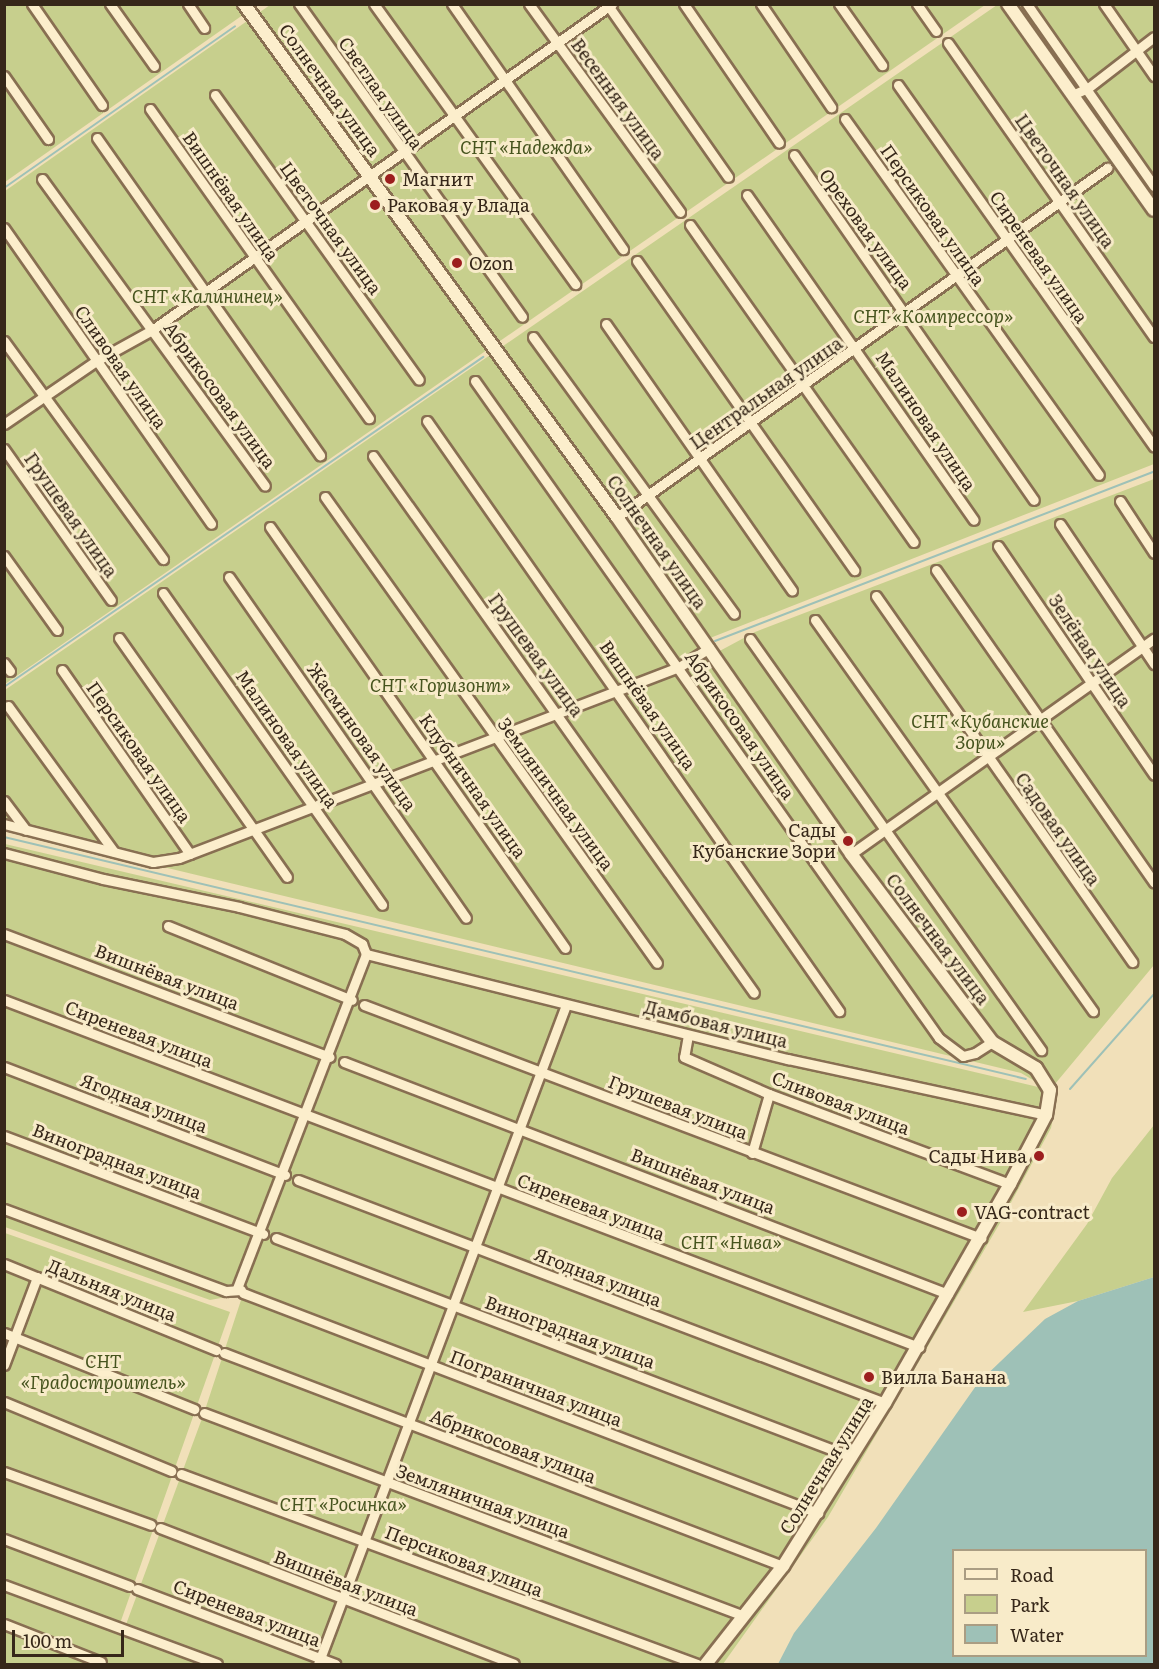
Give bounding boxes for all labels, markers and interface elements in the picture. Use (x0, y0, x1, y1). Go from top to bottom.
street label: Солнечная улица (275, 20, 385, 160)
street label: Светлая улица (334, 33, 428, 153)
street label: Весенняя улица (567, 34, 669, 164)
street label: Цветочная улица (1011, 110, 1119, 252)
street label: Вишнёвая улица (178, 127, 284, 265)
park label: СНТ «Надежда» (460, 136, 592, 158)
street label: Персиковая улица (876, 140, 990, 290)
street label: Цветочная улица (276, 157, 386, 299)
street label: Ореховая улица (815, 164, 917, 294)
place label: Магнит (402, 168, 474, 190)
marker: Магнит (383, 172, 397, 186)
street label: Сиреневая улица (985, 187, 1093, 327)
place label: Раковая у Влада (387, 194, 530, 216)
marker: Раковая у Влада (368, 198, 382, 212)
place label: Ozon (469, 252, 514, 274)
marker: Ozon (450, 256, 464, 270)
park label: СНТ «Калининец» (132, 285, 282, 307)
street label: Сливовая улица (70, 301, 172, 433)
park label: СНТ «Компрессор» (853, 305, 1013, 327)
street label: Абрикосовая улица (160, 317, 280, 473)
street label: Центральная улица (686, 332, 846, 454)
street label: Малиновая улица (871, 347, 981, 495)
street label: Грушевая улица (20, 448, 122, 582)
street label: Солнечная улица (603, 471, 711, 613)
street label: Грушевая улица (484, 589, 588, 721)
street label: Зелёная улица (1044, 590, 1136, 712)
street label: Вишнёвая улица (595, 636, 701, 774)
street label: Абрикосовая улица (681, 647, 799, 803)
street label: Жасминовая улица (303, 659, 421, 815)
street label: Малиновая улица (231, 666, 343, 812)
park label: СНТ «Горизонт» (370, 674, 510, 696)
street label: Персиковая улица (82, 677, 196, 827)
street label: Клубничная улица (415, 710, 531, 862)
park label: СНТ «Кубанские Зори» (911, 711, 1049, 754)
street label: Земляничная улица (493, 714, 619, 874)
street label: Садовая улица (1011, 768, 1105, 890)
place label: Сады Кубанские Зори (692, 820, 836, 862)
marker: Сады Кубанские Зори (841, 834, 855, 848)
street label: Солнечная улица (882, 869, 994, 1009)
street label: Вишнёвая улица (92, 940, 242, 1014)
street label: Сиреневая улица (62, 996, 216, 1072)
street label: Дамбовая улица (642, 996, 790, 1052)
street label: Сливовая улица (769, 1067, 913, 1139)
street label: Ягодная улица (77, 1069, 211, 1137)
street label: Грушевая улица (605, 1070, 751, 1144)
street label: Виноградная улица (29, 1119, 205, 1203)
street label: Вишнёвая улица (628, 1144, 778, 1218)
place label: Сады Нива (928, 1145, 1027, 1167)
marker: Сады Нива (1032, 1149, 1046, 1163)
street label: Сиреневая улица (514, 1169, 668, 1245)
place label: VAG-contract (974, 1201, 1090, 1223)
marker: VAG-contract (955, 1205, 969, 1219)
park label: СНТ «Нива» (681, 1231, 781, 1253)
street label: Ягодная улица (531, 1243, 665, 1311)
street label: Дальняя улица (45, 1254, 179, 1326)
street label: Виноградная улица (482, 1291, 658, 1373)
street label: Пограничная улица (447, 1345, 625, 1431)
park label: СНТ «Градостроитель» (21, 1351, 185, 1394)
place label: Вилла Банана (881, 1366, 1006, 1388)
marker: Вилла Банана (862, 1370, 876, 1384)
street label: Солнечная улица (775, 1392, 877, 1538)
street label: Абрикосовая улица (427, 1404, 599, 1488)
street label: Земляничная улица (393, 1460, 573, 1542)
park label: СНТ «Росинка» (280, 1493, 406, 1515)
street label: Персиковая улица (382, 1521, 546, 1601)
street label: Вишнёвая улица (271, 1546, 421, 1620)
legend (952, 1549, 1147, 1657)
text: Road (1010, 1561, 1054, 1588)
street label: Сиреневая улица (170, 1575, 324, 1651)
text: Park (1010, 1591, 1049, 1618)
scale bar (15, 1618, 128, 1656)
text: Water (1010, 1621, 1063, 1648)
text: 100 m (23, 1627, 72, 1654)

